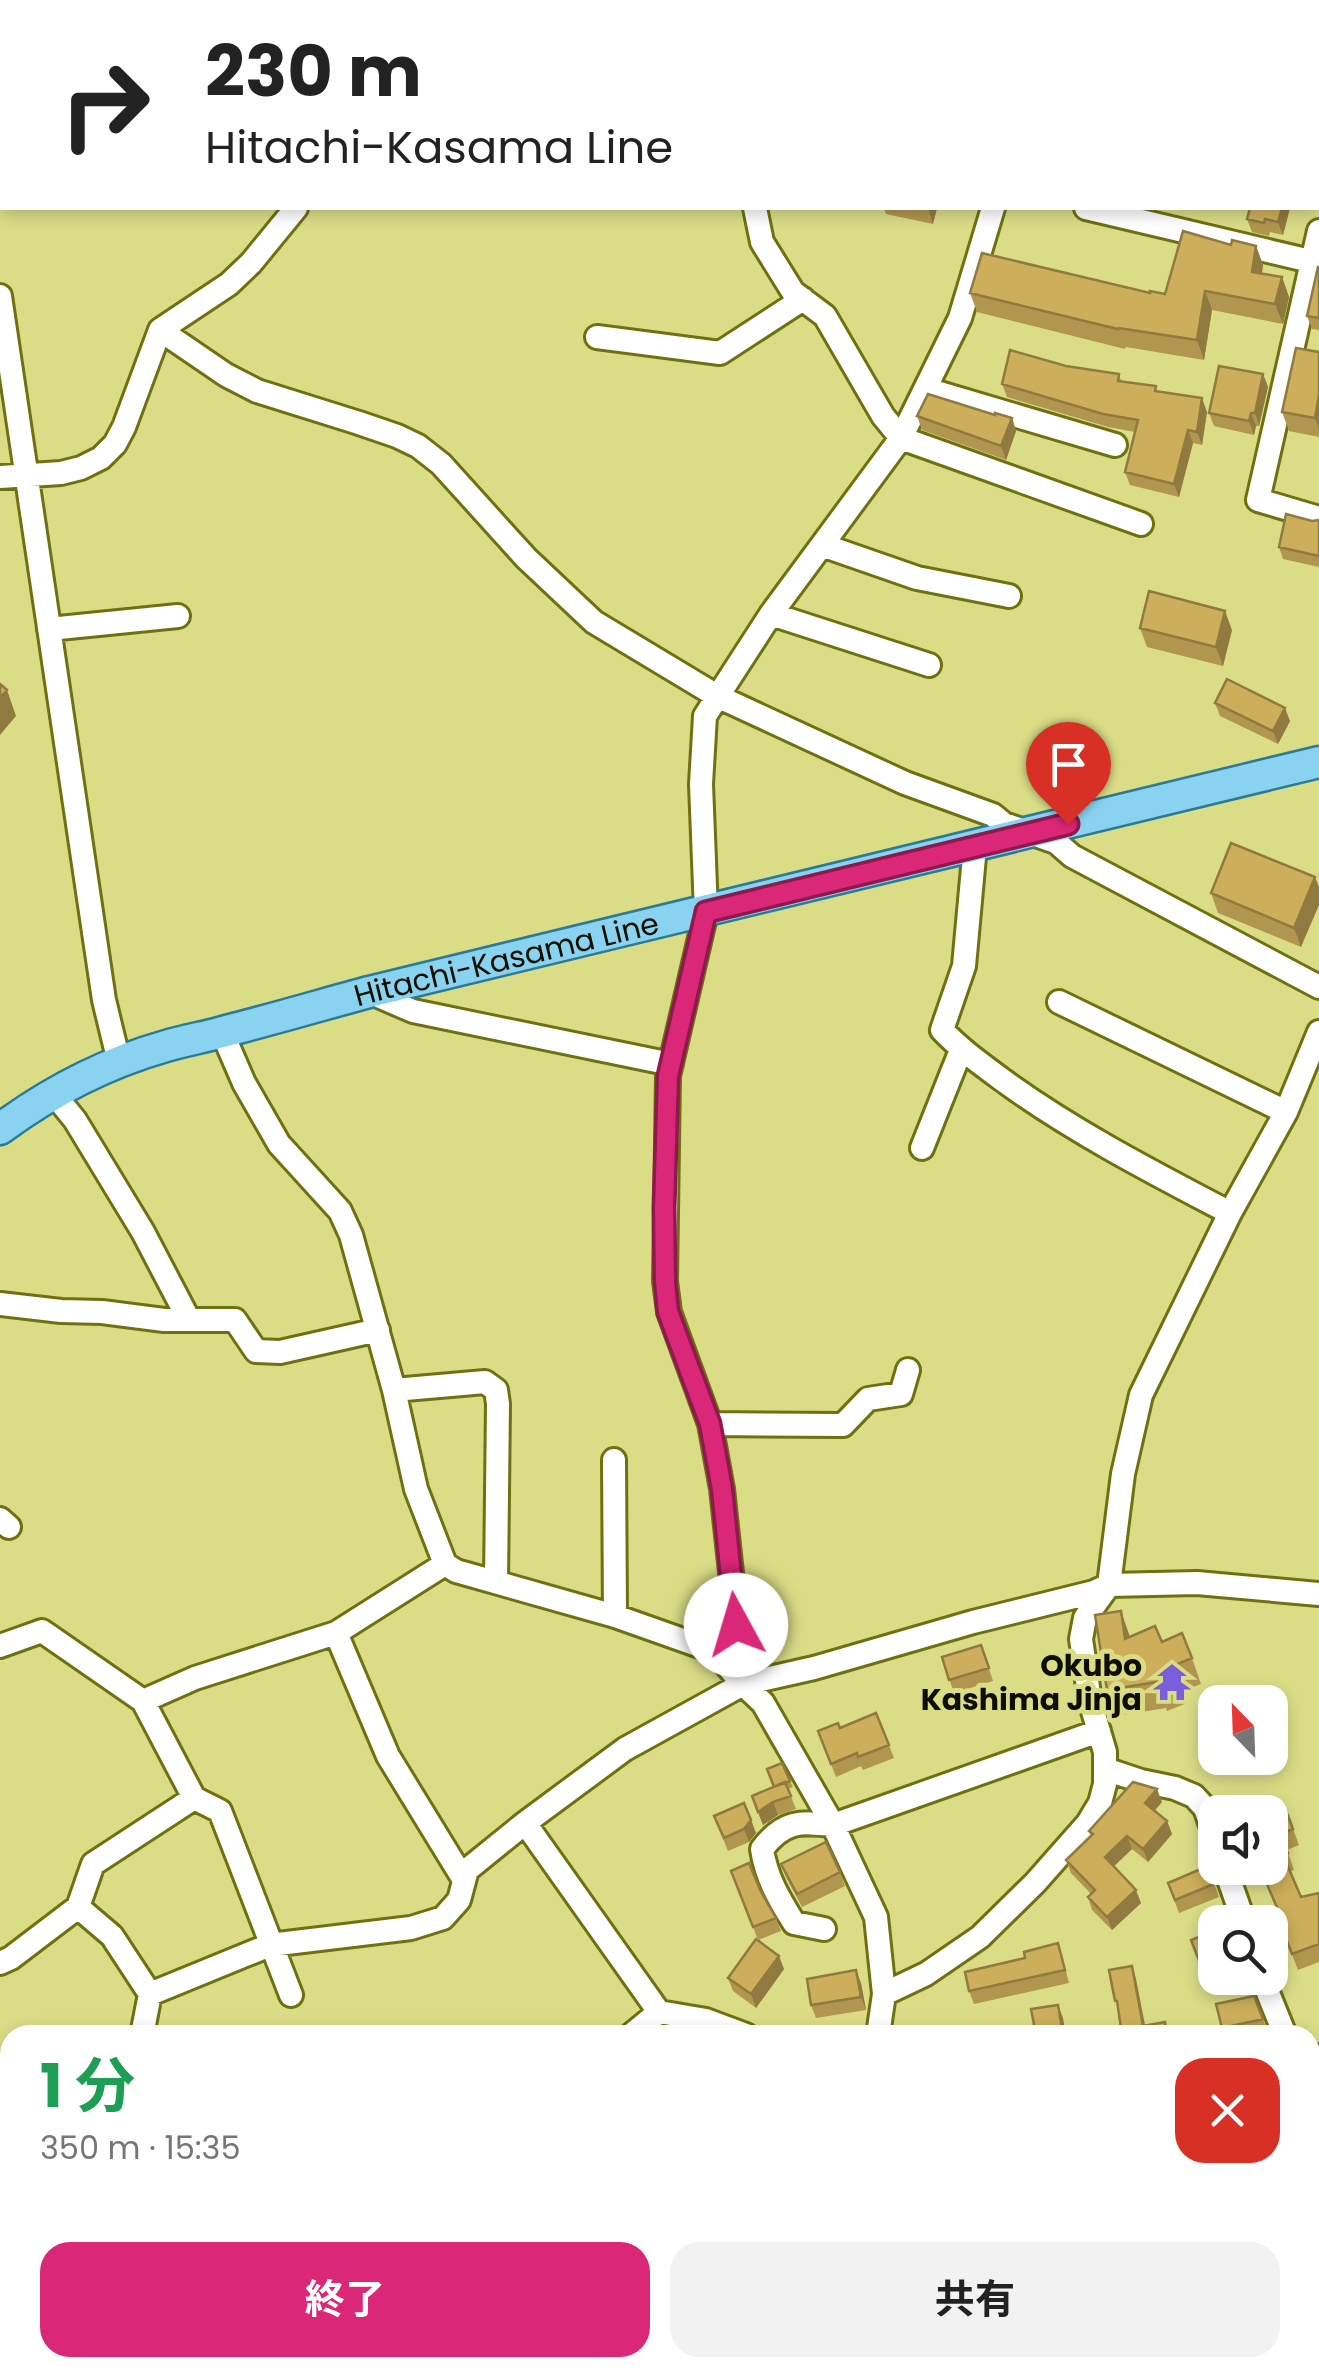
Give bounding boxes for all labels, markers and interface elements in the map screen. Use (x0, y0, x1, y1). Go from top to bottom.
text: 230 m (205, 22, 422, 121)
icon: right (40, 40, 170, 170)
text: Hitachi-Kasama Line (205, 116, 673, 179)
pin (1026, 722, 1111, 825)
icon: arrive (1041, 737, 1096, 792)
street label: Hitachi-Kasama Line (349, 901, 663, 1017)
position arrow (684, 1573, 788, 1677)
place label: Okubo Kashima Jinja (921, 1644, 1142, 1721)
temple icon: Okubo Kashima Jinja (1151, 1661, 1193, 1703)
north arrow (1198, 1685, 1288, 1775)
map controls (1198, 1685, 1288, 1995)
button: sound (1198, 1795, 1288, 1885)
button: search (1198, 1905, 1288, 1995)
text: 1 分 (40, 2044, 135, 2128)
button: close (1175, 2058, 1280, 2163)
text: 350 m · 15:35 (40, 2125, 241, 2170)
button: 終了 (40, 2242, 650, 2357)
button: 共有 (670, 2242, 1280, 2357)

